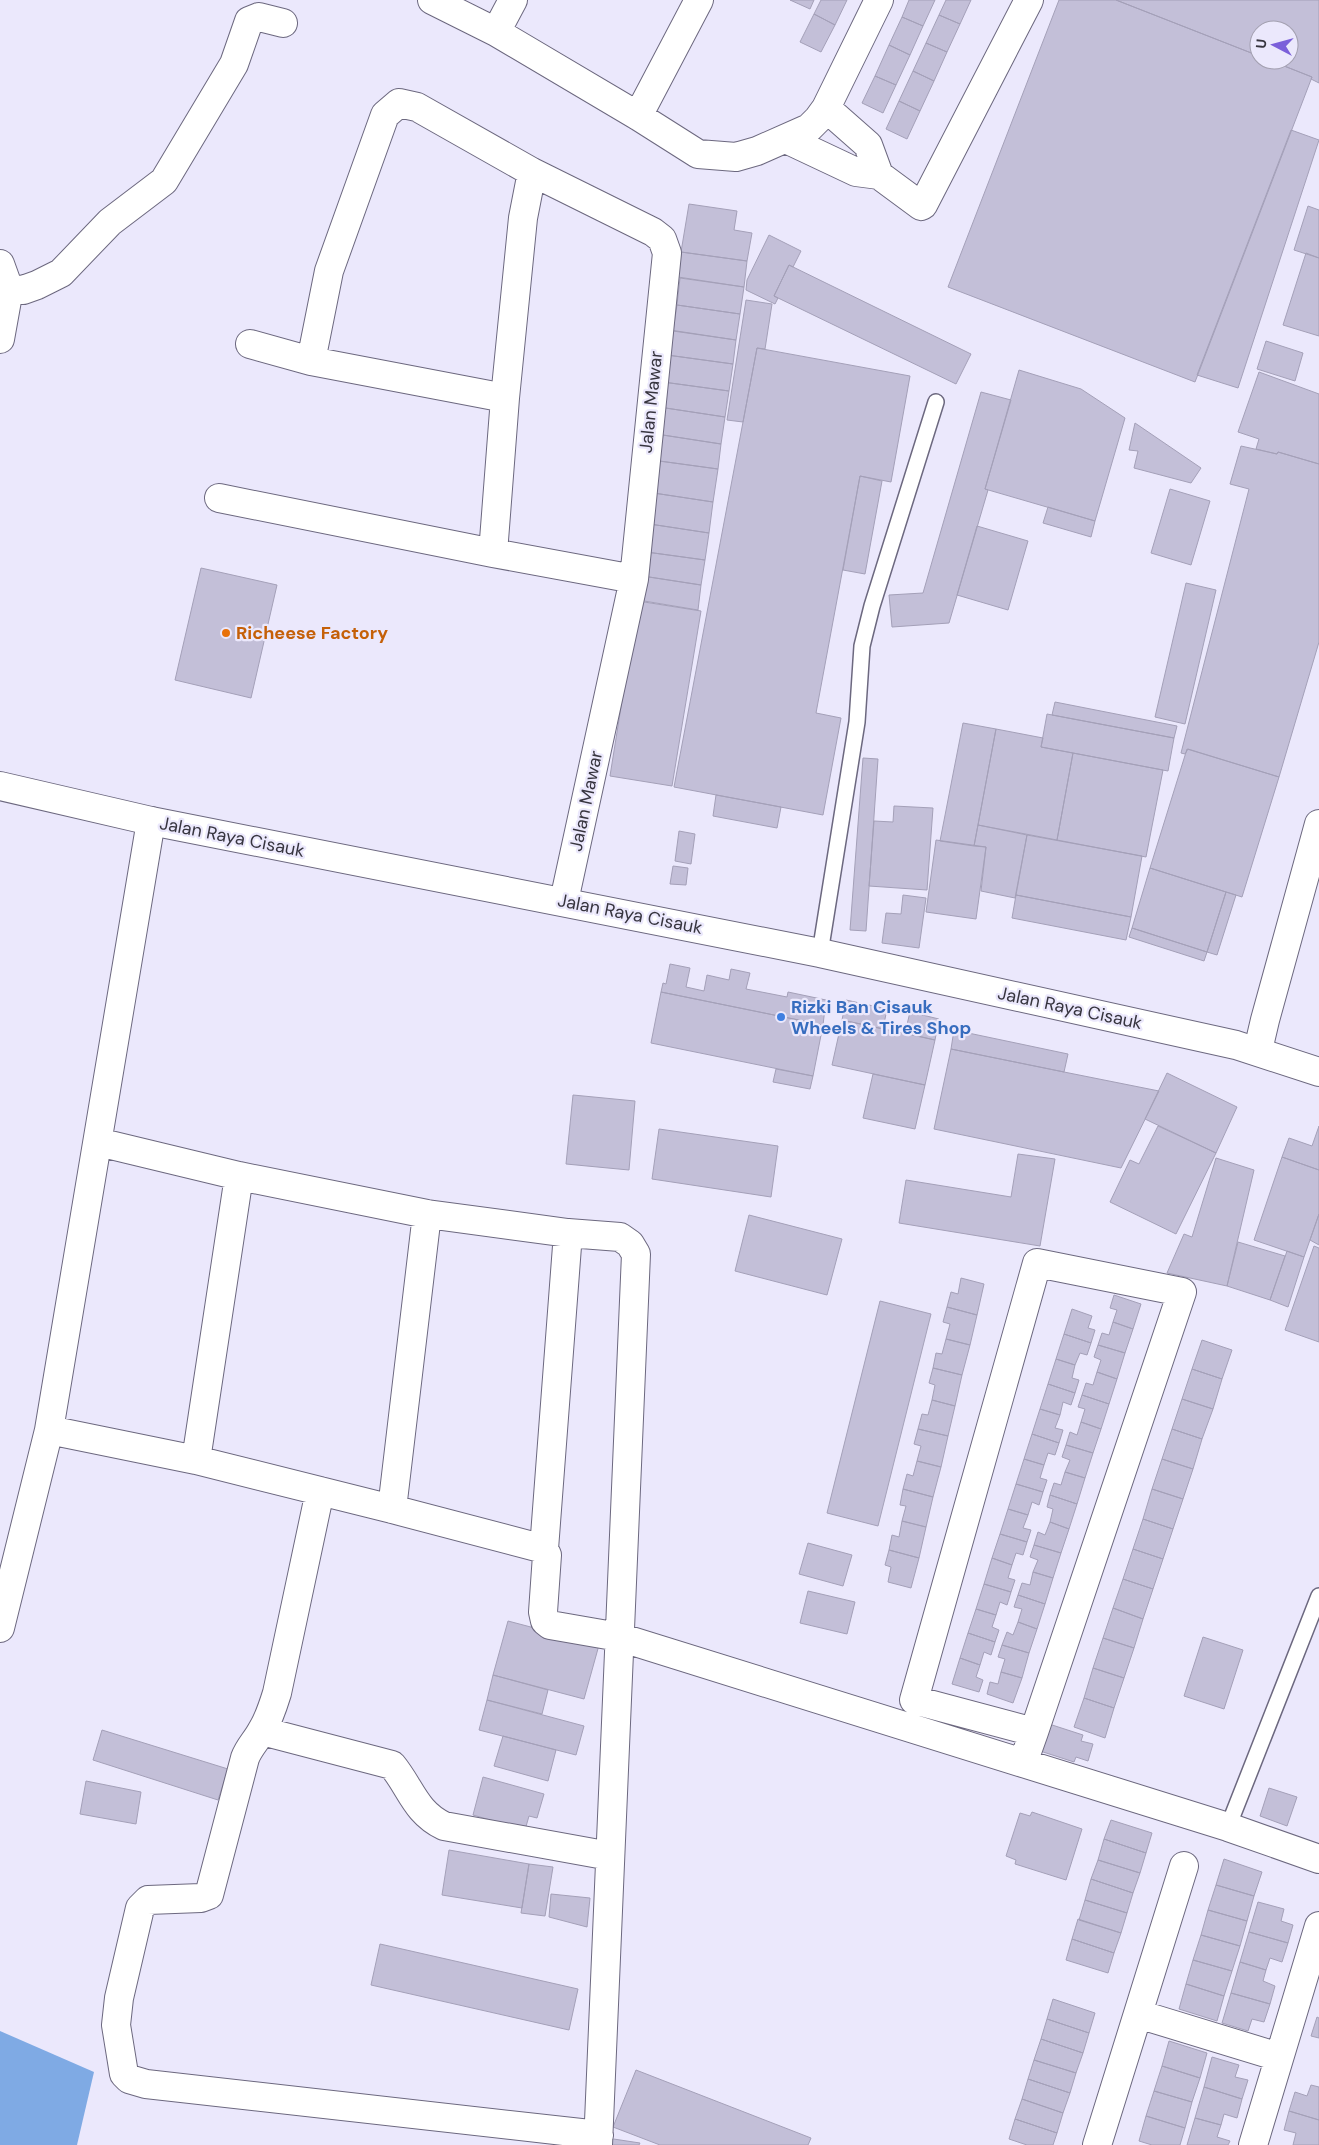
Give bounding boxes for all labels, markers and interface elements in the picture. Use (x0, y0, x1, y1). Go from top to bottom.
north arrow (1249, 20, 1299, 70)
text: U (1252, 38, 1271, 49)
street label: Jalan Mawar (634, 350, 668, 454)
place label: Richeese Factory (236, 621, 388, 645)
marker: Richeese Factory (220, 627, 232, 639)
street label: Jalan Mawar (564, 748, 608, 854)
street label: Jalan Raya Cisauk (157, 811, 307, 863)
street label: Jalan Raya Cisauk (555, 888, 705, 940)
street label: Jalan Raya Cisauk (996, 981, 1144, 1035)
place label: Rizki Ban Cisauk Wheels & Tires Shop (791, 995, 971, 1040)
marker: Rizki Ban Cisauk Wheels & Tires Shop (775, 1011, 787, 1023)

